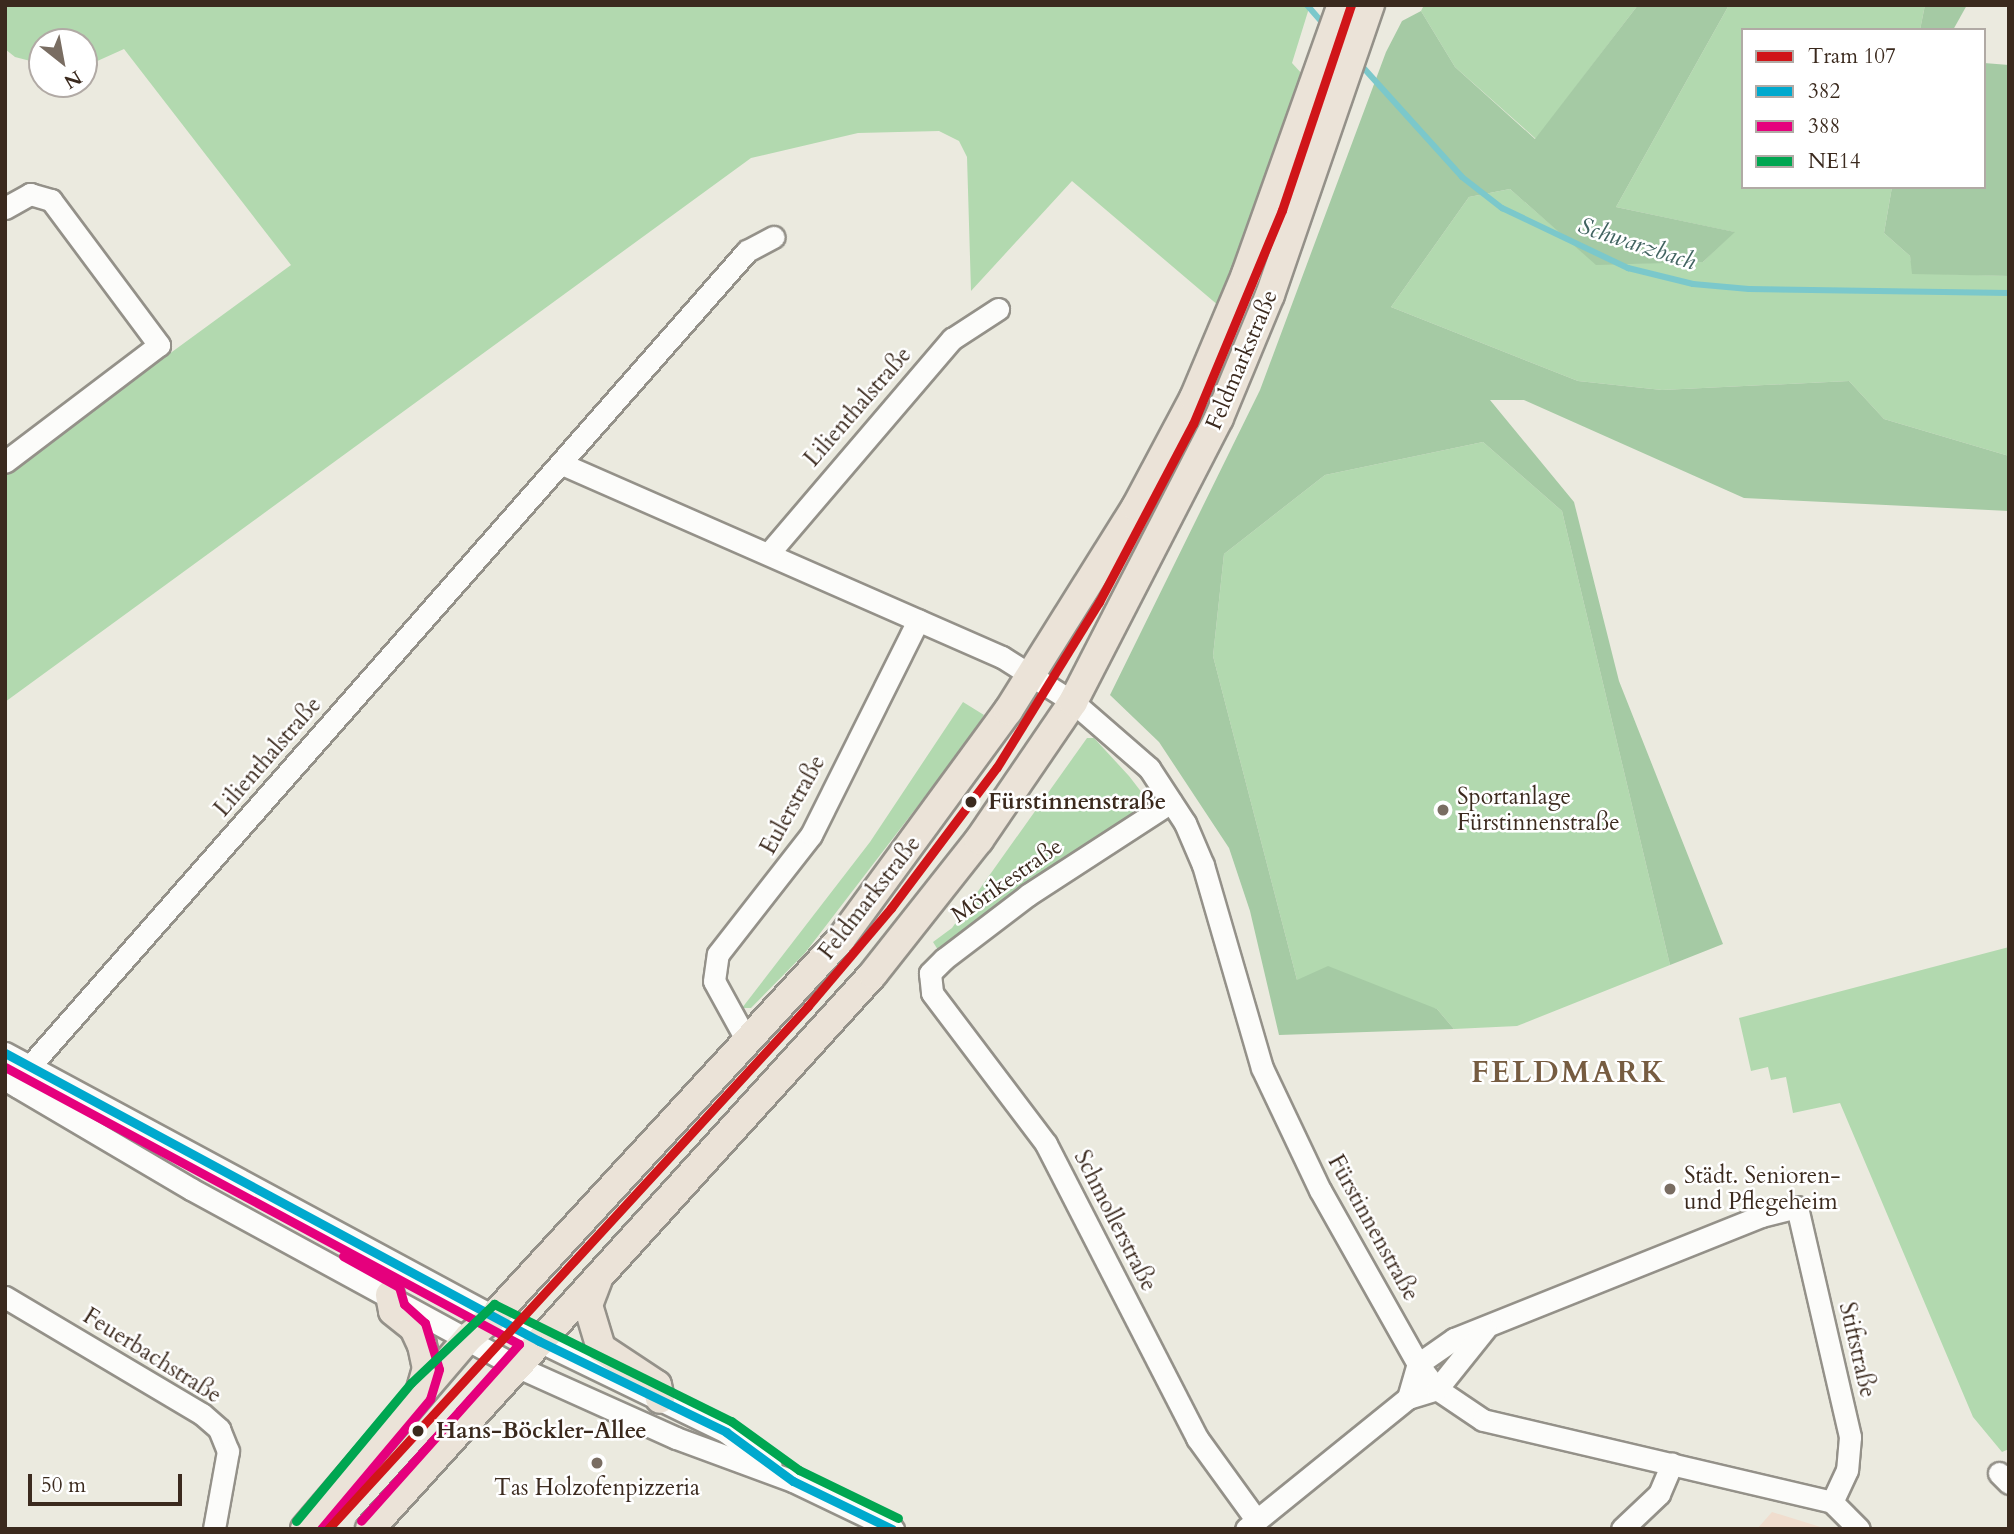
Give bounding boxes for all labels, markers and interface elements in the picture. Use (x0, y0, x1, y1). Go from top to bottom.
north arrow (28, 28, 98, 98)
legend (1741, 28, 1986, 189)
text: Tram 107 (1808, 42, 1896, 71)
text: N (59, 64, 87, 95)
text: 382 (1808, 77, 1840, 106)
text: 388 (1808, 112, 1840, 141)
text: NE14 (1808, 147, 1860, 176)
water label: Schwarzbach (1575, 211, 1699, 277)
street label: Feldmarkstraße (1200, 286, 1284, 434)
street label: Lilienthalstraße (799, 342, 917, 472)
street label: Lilienthalstraße (209, 692, 327, 822)
street label: Eulerstraße (755, 751, 831, 859)
place label: Sportanlage Fürstinnenstraße (1457, 783, 1620, 837)
place label: Fürstinnenstraße (988, 788, 1166, 816)
marker: Fürstinnenstraße (960, 791, 982, 813)
marker: Sportanlage Fürstinnenstraße (1435, 802, 1451, 818)
street label: Feldmarkstraße (813, 831, 927, 965)
street label: Mörikestraße (946, 833, 1068, 929)
district label: FELDMARK (1472, 1055, 1666, 1091)
street label: Schmollerstraße (1068, 1146, 1162, 1296)
street label: Fürstinnenstraße (1322, 1150, 1424, 1306)
place label: Städt. Senioren- und Pflegeheim (1684, 1162, 1841, 1216)
marker: Städt. Senioren- und Pflegeheim (1662, 1181, 1678, 1197)
street label: Stiftstraße (1833, 1300, 1881, 1400)
street label: Feuerbachstraße (78, 1302, 226, 1410)
place label: Hans-Böckler-Allee (436, 1417, 647, 1445)
marker: Hans-Böckler-Allee (407, 1420, 429, 1442)
marker: Tas Holzofenpizzeria (589, 1455, 605, 1471)
scale bar (32, 1460, 186, 1504)
text: 50 m (41, 1471, 86, 1500)
place label: Tas Holzofenpizzeria (494, 1474, 700, 1502)

